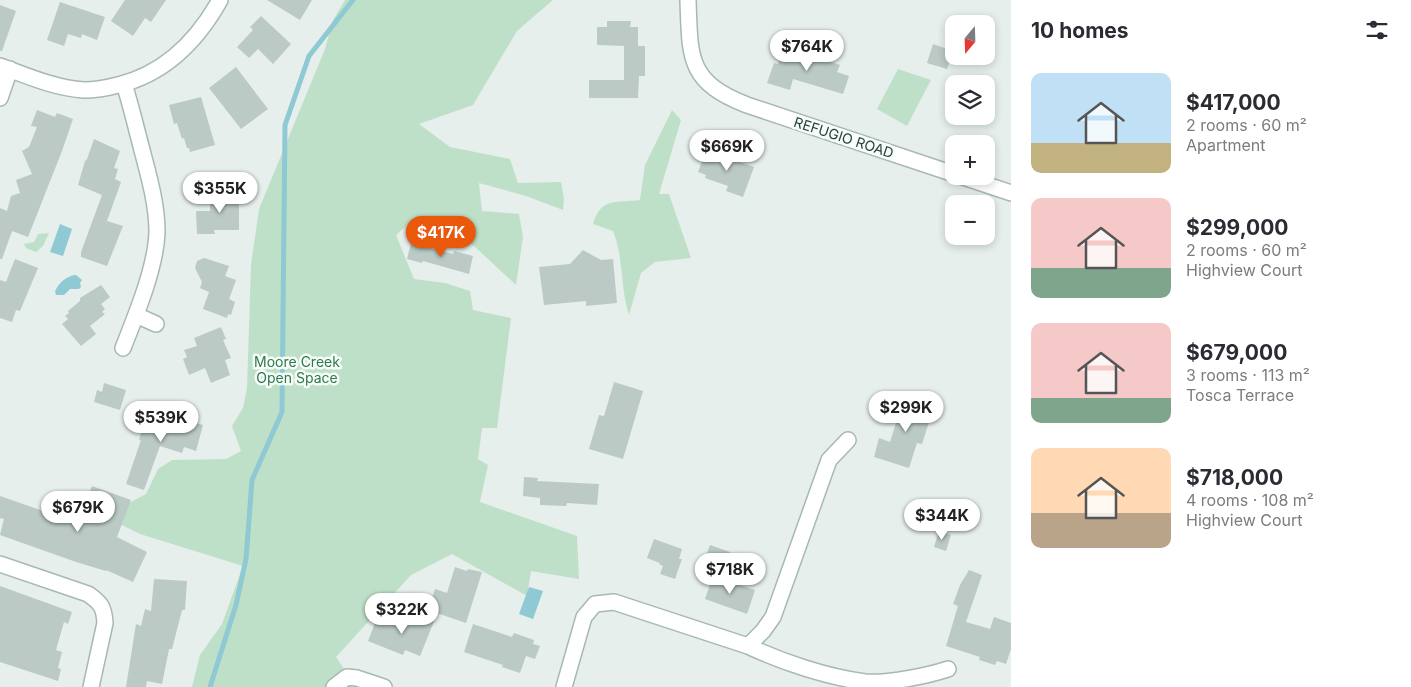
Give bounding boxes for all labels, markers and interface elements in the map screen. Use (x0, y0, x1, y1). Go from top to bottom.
north arrow (945, 15, 995, 65)
map controls (945, 15, 995, 245)
icon: filters (1363, 16, 1391, 44)
text: 10 homes (1031, 18, 1129, 43)
pin: $764K (772, 30, 842, 72)
text: $764K (781, 36, 833, 56)
button: layers (945, 75, 995, 125)
text: $417,000 (1186, 90, 1281, 115)
icon: home (1071, 93, 1131, 153)
street label: REFUGIO ROAD (792, 113, 896, 161)
text: 2 rooms · 60 m² (1186, 115, 1307, 135)
pin: $669K (692, 130, 762, 172)
button: + (945, 135, 995, 185)
text: Apartment (1186, 135, 1266, 155)
text: $669K (700, 136, 754, 156)
pin: $355K (185, 172, 255, 214)
text: $355K (194, 178, 246, 198)
button: − (945, 195, 995, 245)
text: $299,000 (1186, 215, 1289, 240)
pin: $417K (406, 216, 476, 258)
icon: home (1071, 218, 1131, 278)
text: $417K (417, 222, 465, 242)
text: 2 rooms · 60 m² (1186, 240, 1307, 260)
text: Highview Court (1186, 260, 1303, 280)
text: $679,000 (1186, 340, 1287, 365)
icon: home (1071, 343, 1131, 403)
park label: Moore Creek Open Space (254, 353, 340, 386)
text: 3 rooms · 113 m² (1186, 365, 1310, 385)
text: Tosca Terrace (1186, 385, 1294, 405)
pin: $299K (871, 390, 941, 433)
text: $299K (880, 397, 932, 417)
pin: $539K (126, 400, 196, 443)
text: $539K (135, 407, 187, 427)
text: $718,000 (1186, 465, 1283, 490)
icon: home (1071, 468, 1131, 528)
pin: $679K (43, 490, 113, 533)
text: 4 rooms · 108 m² (1186, 490, 1314, 510)
text: $679K (52, 497, 104, 517)
pin: $344K (907, 498, 977, 541)
text: $344K (915, 505, 969, 525)
text: Highview Court (1186, 510, 1303, 530)
pin: $718K (695, 552, 765, 595)
text: $718K (706, 559, 754, 579)
pin: $322K (367, 592, 437, 635)
text: $322K (376, 599, 428, 619)

